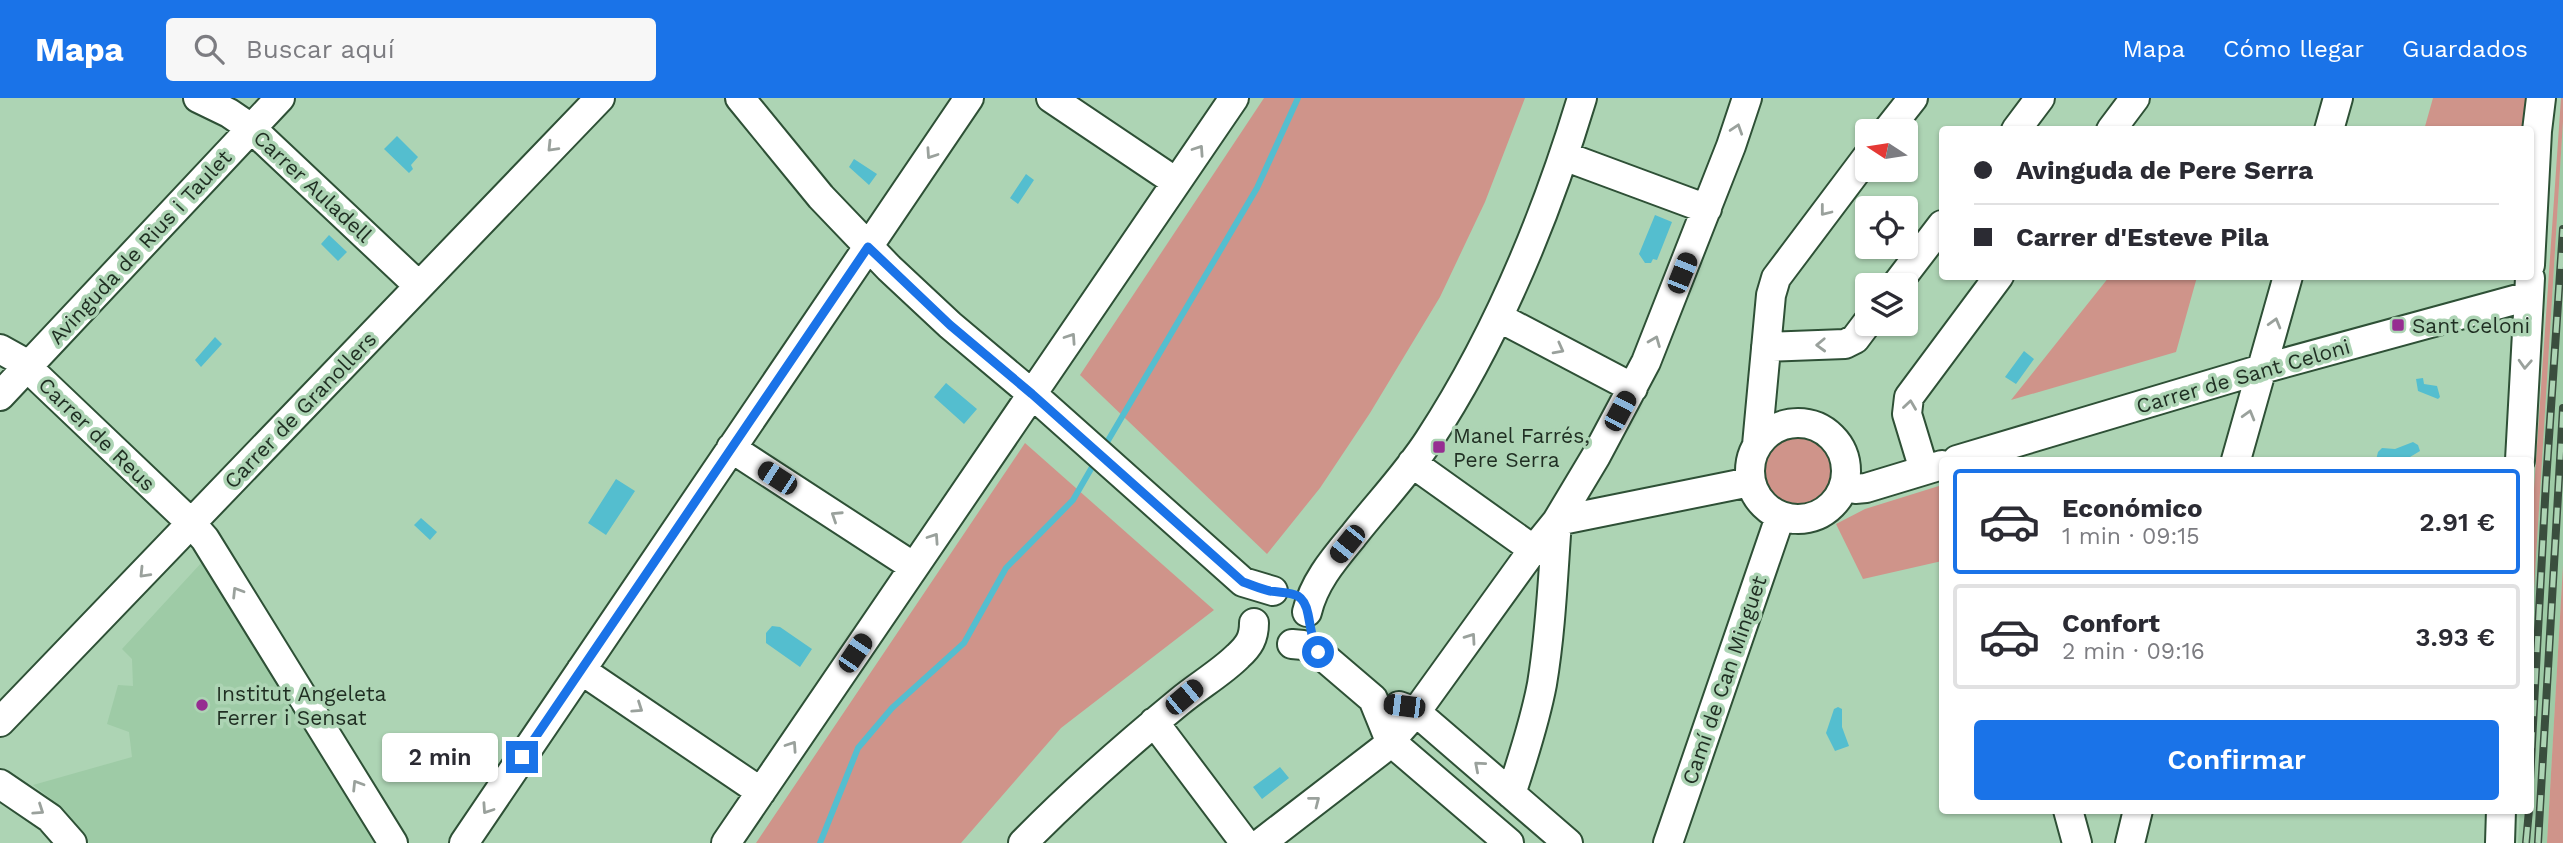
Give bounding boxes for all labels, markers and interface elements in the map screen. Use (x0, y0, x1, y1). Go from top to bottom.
search box (166, 18, 656, 81)
text: Mapa (35, 30, 124, 69)
icon: search (190, 30, 228, 68)
text: Buscar aquí (246, 34, 395, 64)
text: Mapa (2123, 35, 2185, 63)
text: Cómo llegar (2223, 35, 2364, 63)
text: Guardados (2402, 35, 2528, 63)
north arrow (1855, 119, 1918, 182)
map controls (1855, 119, 1918, 336)
one-way arrow (1728, 123, 1743, 135)
street label: Carrer Auladell (249, 125, 378, 248)
one-way arrow (548, 139, 561, 152)
street label: Avinguda de Rius i Taulet (43, 145, 237, 349)
one-way arrow (1191, 145, 1203, 158)
one-way arrow (926, 147, 939, 160)
text: Avinguda de Pere Serra (2016, 155, 2313, 185)
button: locate (1855, 196, 1918, 259)
one-way arrow (1821, 204, 1834, 216)
text: Carrer d'Esteve Pila (2016, 222, 2269, 252)
car (1665, 250, 1700, 296)
button: layers (1855, 273, 1918, 336)
place label: Sant Celoni (2412, 313, 2530, 338)
one-way arrow (2266, 317, 2281, 329)
marker: Sant Celoni (2390, 317, 2406, 333)
street label: Carrer de Granollers (219, 326, 381, 494)
one-way arrow (1062, 332, 1075, 345)
street label: Carrer de Sant Celoni (2133, 334, 2353, 418)
one-way arrow (1646, 336, 1660, 348)
one-way arrow (1816, 338, 1827, 353)
one-way arrow (1551, 341, 1564, 354)
one-way arrow (2518, 359, 2533, 370)
street label: Carrer de Reus (33, 372, 161, 496)
car (1601, 388, 1640, 434)
one-way arrow (1902, 399, 1917, 411)
one-way arrow (2240, 409, 2255, 421)
place label: Manel Farrés, Pere Serra (1453, 423, 1590, 472)
marker: Manel Farrés, Pere Serra (1431, 439, 1447, 455)
car (754, 458, 801, 498)
icon: car (1978, 490, 2041, 553)
text: Económico (2062, 493, 2203, 523)
text: 2.91 € (2419, 507, 2495, 537)
one-way arrow (831, 512, 844, 525)
car (1326, 521, 1369, 567)
text: 1 min · 09:15 (2062, 523, 2200, 550)
one-way arrow (926, 533, 938, 546)
one-way arrow (139, 564, 152, 577)
street label: Camí de Can Minguet (1676, 572, 1772, 788)
one-way arrow (232, 586, 245, 599)
icon: car (1978, 605, 2041, 668)
text: Confort (2062, 608, 2160, 638)
text: 3.93 € (2415, 622, 2495, 652)
car (835, 630, 876, 676)
one-way arrow (1463, 633, 1475, 646)
route start (1302, 636, 1334, 668)
text: 2 min · 09:16 (2062, 638, 2205, 665)
car (1162, 675, 1207, 719)
place label: Institut Angeleta Ferrer i Sensat (216, 681, 387, 730)
car (1382, 693, 1427, 719)
marker: Institut Angeleta Ferrer i Sensat (194, 697, 210, 713)
one-way arrow (630, 700, 643, 713)
button: Confirmar (1974, 720, 2499, 800)
callout: 2 min (382, 732, 498, 782)
route end (506, 741, 538, 773)
one-way arrow (784, 741, 796, 754)
text: 2 min (408, 744, 472, 771)
one-way arrow (1474, 762, 1487, 774)
one-way arrow (352, 780, 365, 793)
one-way arrow (1308, 797, 1320, 810)
one-way arrow (483, 801, 495, 814)
one-way arrow (31, 802, 44, 815)

